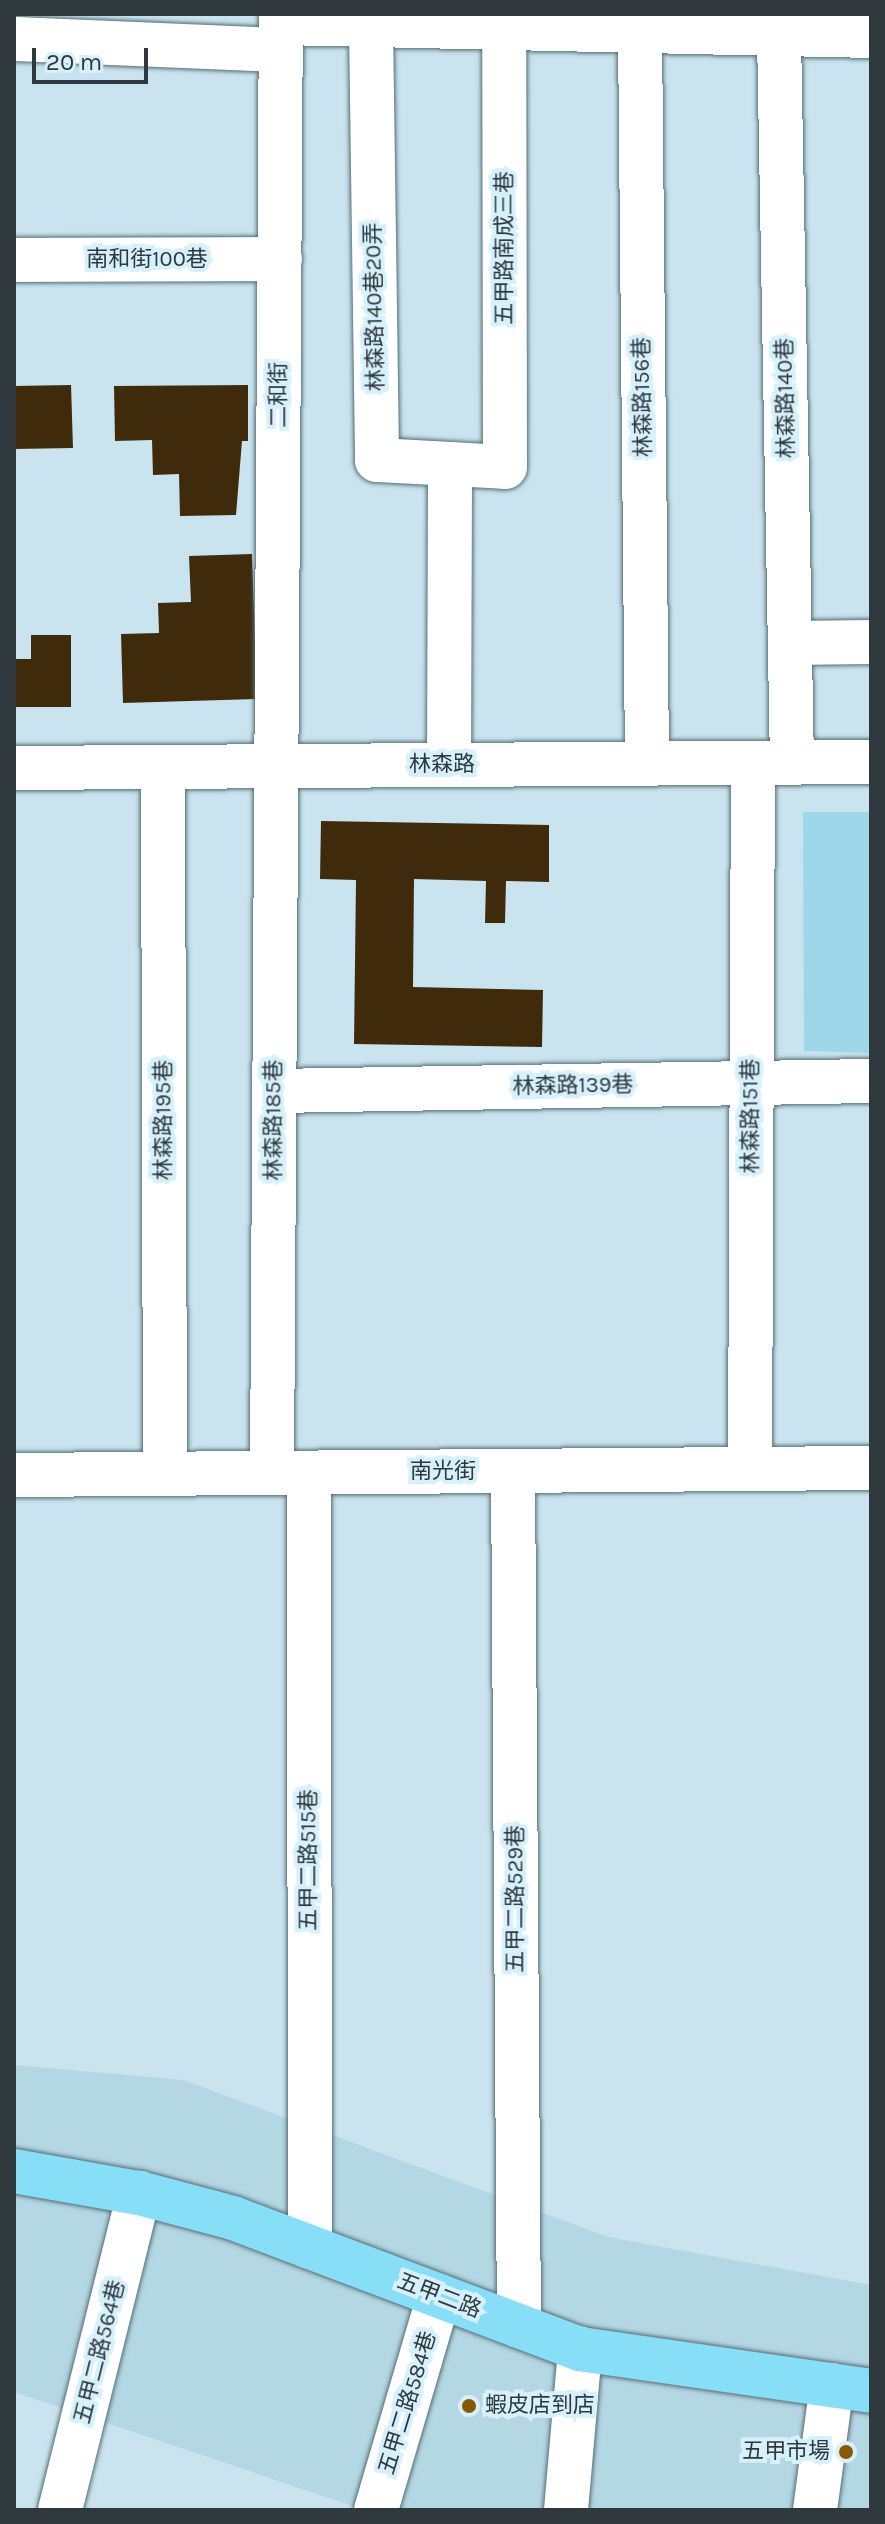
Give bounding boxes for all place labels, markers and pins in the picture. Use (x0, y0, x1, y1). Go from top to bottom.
place label: 蝦皮店到店 (485, 2393, 595, 2419)
marker: 蝦皮店到店 (460, 2397, 478, 2415)
place label: 五甲市場 (742, 2439, 830, 2465)
marker: 五甲市場 (837, 2443, 855, 2461)

